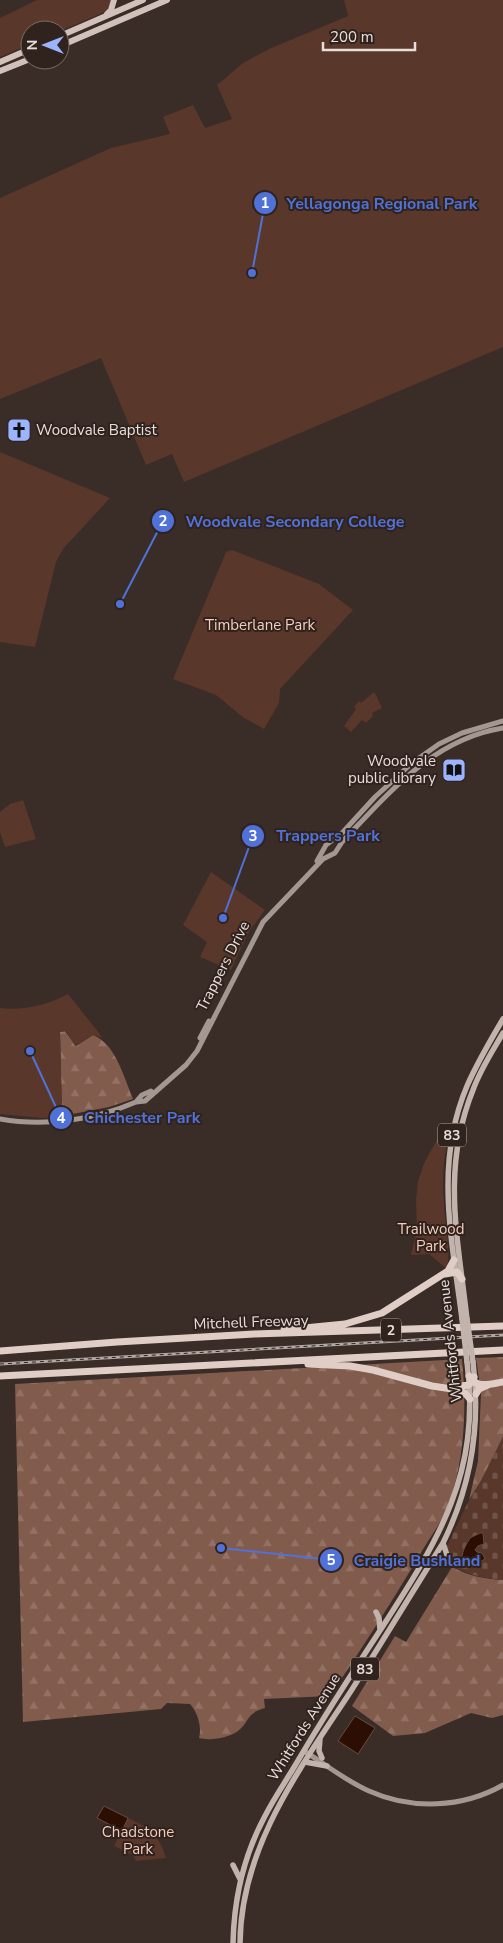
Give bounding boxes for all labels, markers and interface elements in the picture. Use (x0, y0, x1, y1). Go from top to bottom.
north arrow (20, 20, 70, 70)
scale bar (323, 20, 416, 52)
text: 200 m (330, 27, 374, 47)
text: N (23, 40, 42, 50)
callout: Yellagonga Regional Park (252, 187, 488, 218)
text: 1 (260, 193, 270, 213)
text: Yellagonga Regional Park (286, 193, 478, 215)
church icon: Woodvale Baptist (6, 417, 32, 443)
place label: Woodvale Baptist (36, 420, 157, 440)
callout: Woodvale Secondary College (151, 506, 415, 537)
text: 2 (158, 511, 168, 531)
text: Woodvale Secondary College (185, 511, 405, 533)
park label: Timberlane Park (205, 615, 316, 635)
place label: Woodvale public library (348, 751, 436, 788)
library icon: Woodvale public library (441, 757, 467, 783)
callout: Trappers Park (241, 820, 389, 851)
text: Trappers Park (276, 825, 380, 847)
text: 3 (248, 826, 258, 846)
street label: Trappers Drive (192, 918, 254, 1014)
callout: Chichester Park (48, 1102, 210, 1133)
text: Chichester Park (84, 1107, 201, 1129)
text: 4 (56, 1108, 66, 1128)
road number: 83 (438, 1124, 466, 1146)
park label: Trailwood Park (398, 1219, 464, 1256)
street label: Whitfords Avenue (434, 1279, 466, 1403)
street label: Mitchell Freeway (193, 1310, 309, 1334)
road number: 2 (381, 1318, 401, 1342)
callout: Craigie Bushland (319, 1545, 491, 1576)
text: 5 (326, 1550, 336, 1570)
text: Craigie Bushland (354, 1550, 480, 1572)
road number: 83 (351, 1658, 379, 1680)
street label: Whitfords Avenue (263, 1670, 345, 1784)
park label: Chadstone Park (102, 1822, 174, 1859)

